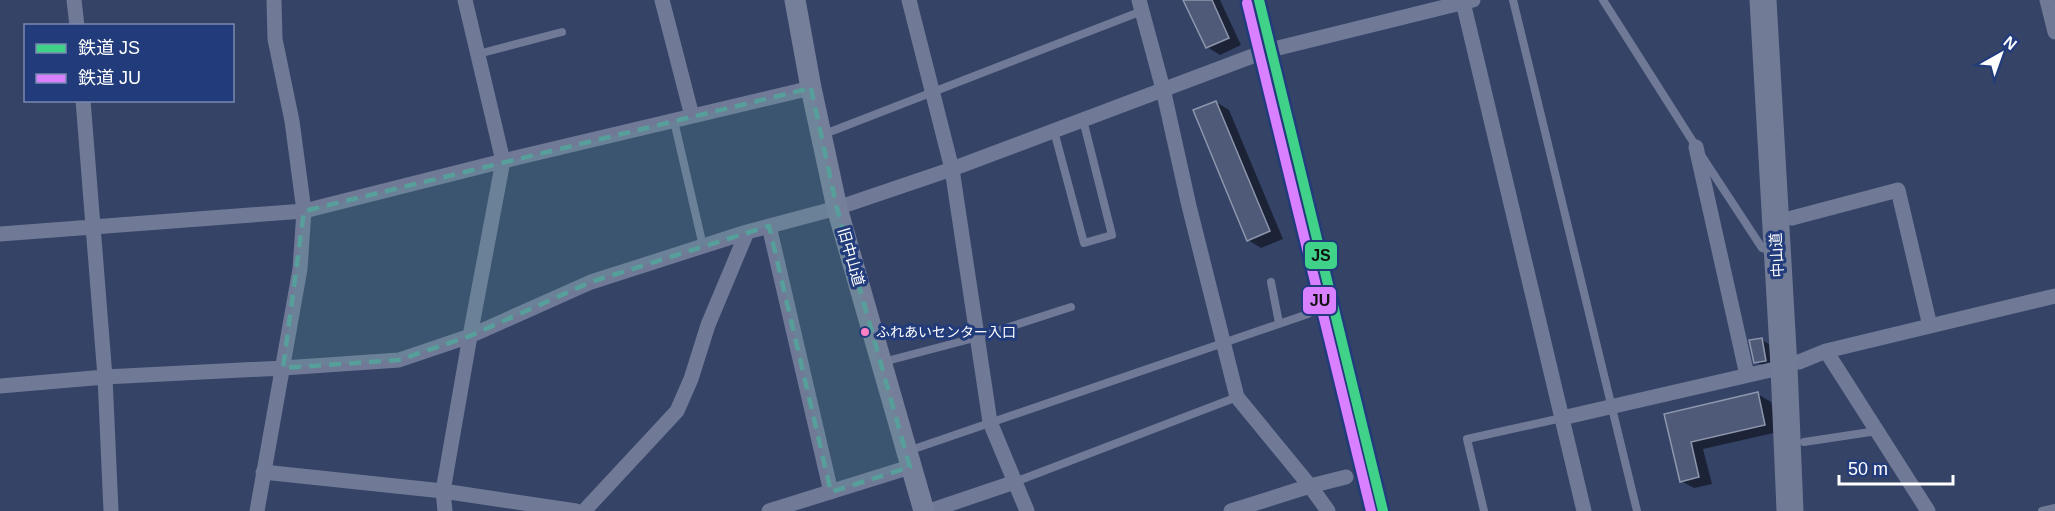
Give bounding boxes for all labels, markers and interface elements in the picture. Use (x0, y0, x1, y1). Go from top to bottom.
legend (24, 24, 234, 102)
north arrow (1971, 24, 2031, 84)
text: N (2000, 33, 2020, 53)
text: 鉄道 JS (78, 38, 140, 58)
text: 鉄道 JU (78, 68, 141, 88)
street label: 旧中山道 (835, 226, 868, 288)
street label: 中山道 (1767, 232, 1786, 278)
line badge: JS (1304, 241, 1338, 270)
text: JS (1311, 247, 1331, 264)
line badge: JU (1302, 286, 1337, 315)
text: JU (1310, 292, 1330, 309)
place label: ふれあいセンター入口 (876, 324, 1016, 340)
marker: ふれあいセンター入口 (859, 326, 871, 338)
scale bar (1839, 448, 1953, 486)
text: 50 m (1848, 459, 1888, 479)

